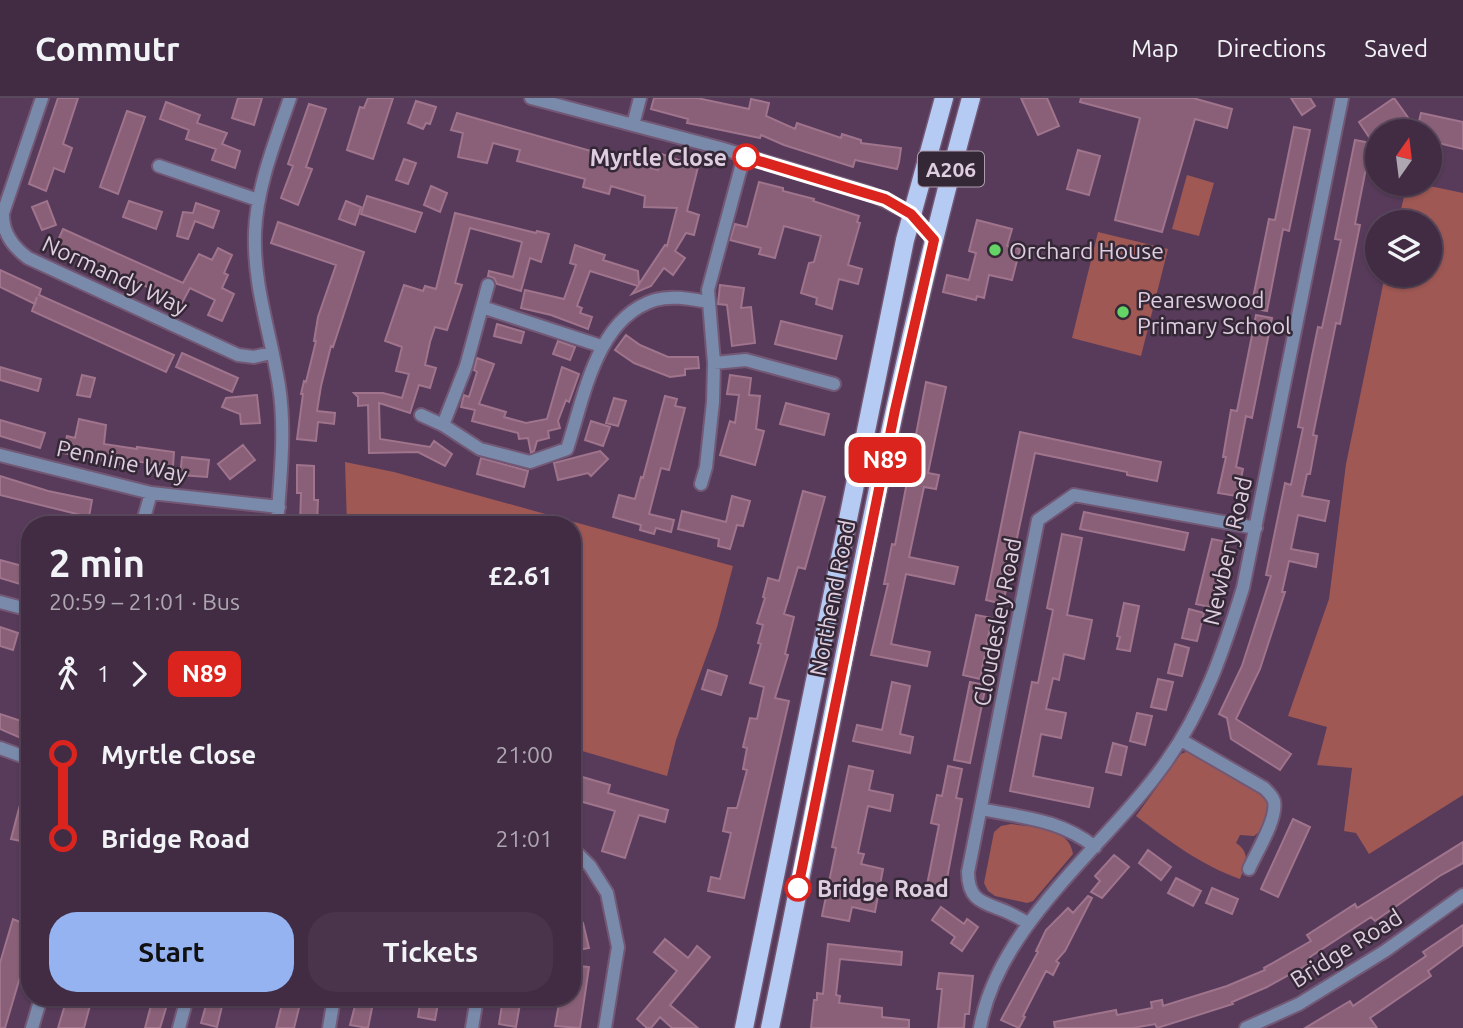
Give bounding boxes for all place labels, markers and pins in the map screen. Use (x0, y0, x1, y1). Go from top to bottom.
marker: Myrtle Close (733, 144, 759, 170)
place label: Myrtle Close (590, 145, 727, 170)
place label: Orchard House (1009, 238, 1164, 263)
marker: Orchard House (987, 242, 1003, 258)
place label: Peareswood Primary School (1137, 287, 1291, 338)
marker: Peareswood Primary School (1115, 304, 1131, 320)
marker: Bridge Road (785, 875, 811, 901)
place label: Bridge Road (817, 876, 949, 901)

